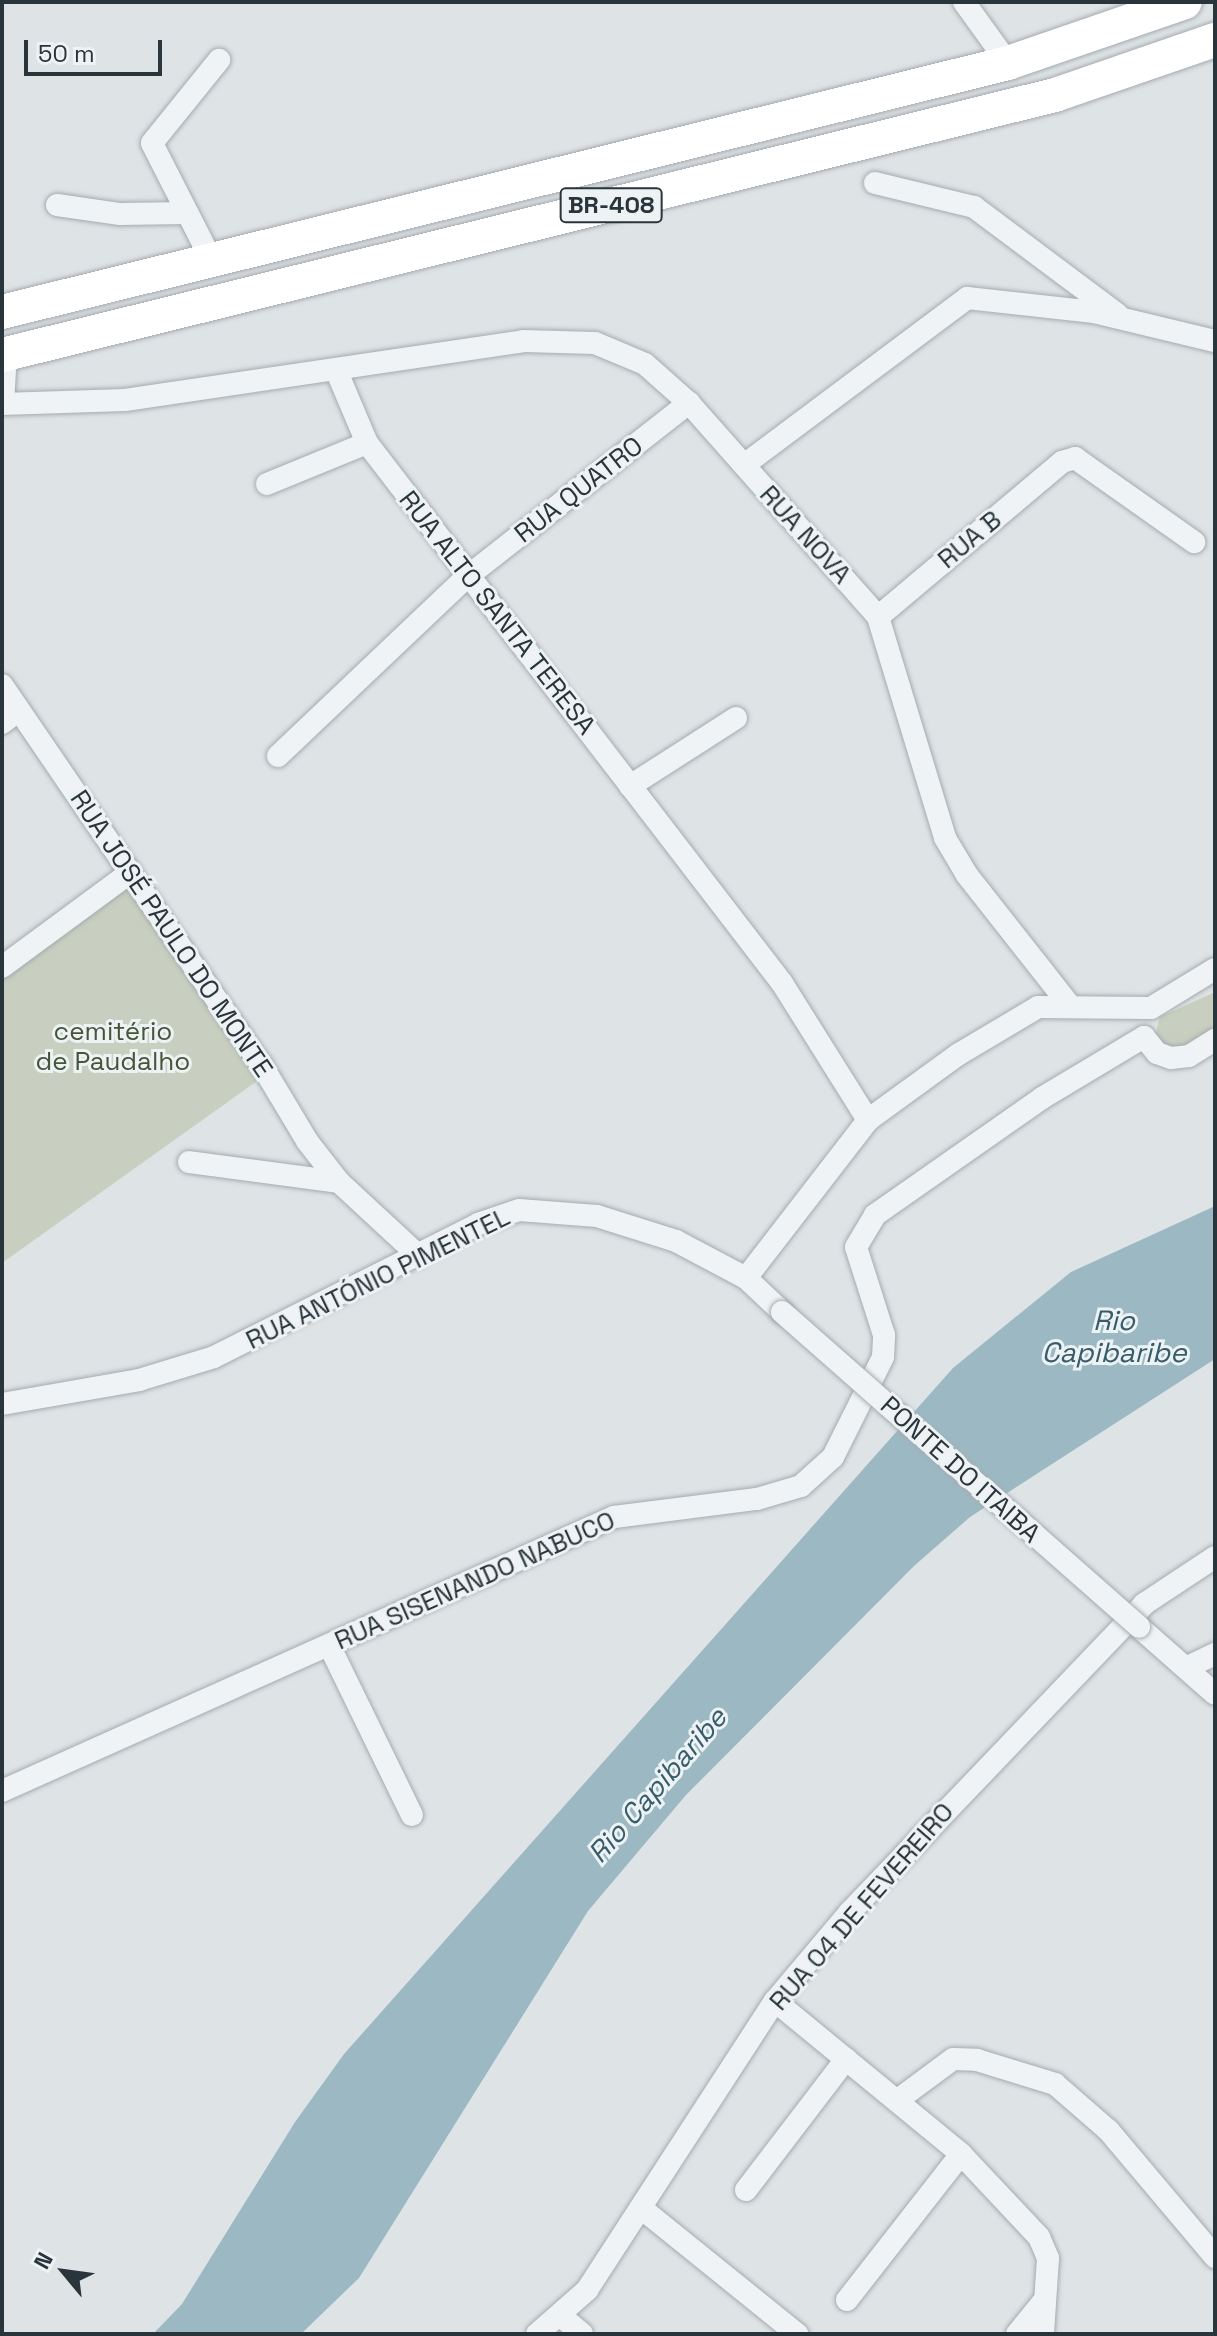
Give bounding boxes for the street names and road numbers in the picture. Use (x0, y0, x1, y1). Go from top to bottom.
road number: BR-408 (559, 185, 663, 225)
street label: RUA QUATRO (509, 430, 649, 550)
street label: RUA NOVA (753, 479, 857, 591)
street label: RUA ALTO SANTA TERESA (392, 484, 602, 742)
street label: RUA B (932, 504, 1008, 576)
street label: RUA JOSÉ PAULO DO MONTE (63, 784, 279, 1084)
street label: RUA ANTÓNIO PIMENTEL (241, 1201, 515, 1357)
street label: PONTE DO ITAIBA (874, 1390, 1046, 1550)
street label: RUA SISENANDO NABUCO (330, 1505, 620, 1657)
street label: RUA 04 DE FEVEREIRO (763, 1797, 961, 2017)

